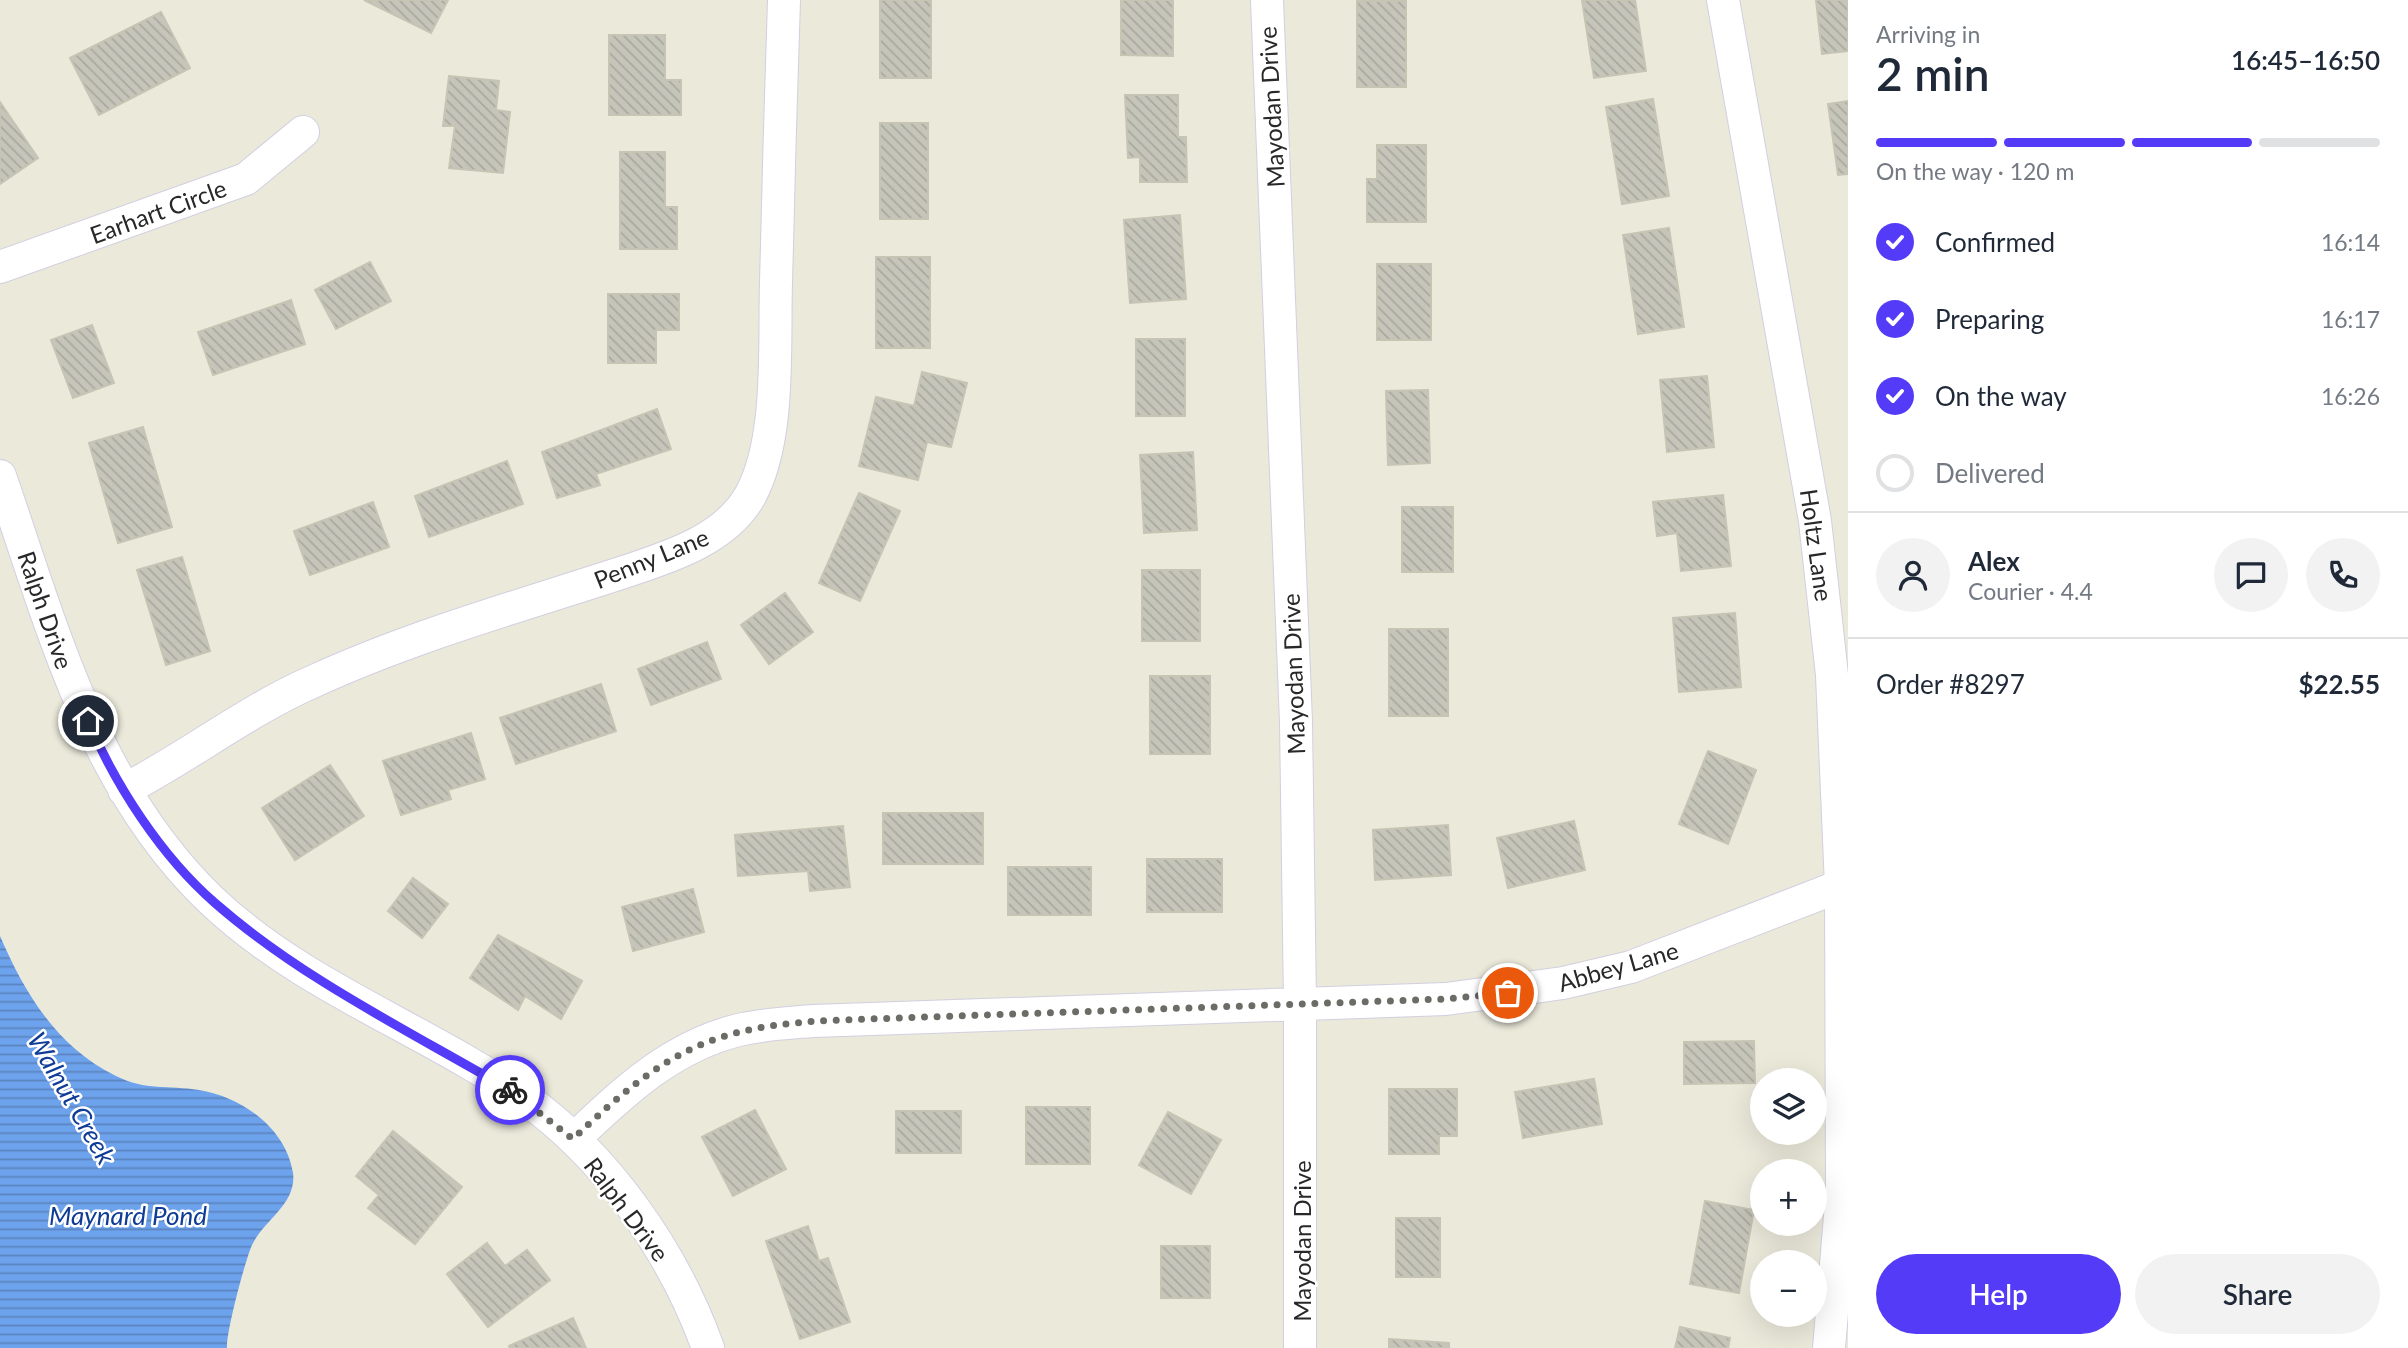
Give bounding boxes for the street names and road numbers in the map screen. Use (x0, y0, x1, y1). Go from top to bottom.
street label: Mayodan Drive (1252, 26, 1290, 188)
street label: Earhart Circle (86, 173, 230, 249)
street label: Holtz Lane (1795, 487, 1839, 603)
street label: Penny Lane (589, 522, 713, 594)
street label: Ralph Drive (12, 547, 80, 673)
street label: Mayodan Drive (1276, 593, 1310, 755)
street label: Abbey Lane (1555, 935, 1681, 997)
street label: Ralph Drive (579, 1151, 675, 1267)
street label: Mayodan Drive (1287, 1160, 1316, 1322)

